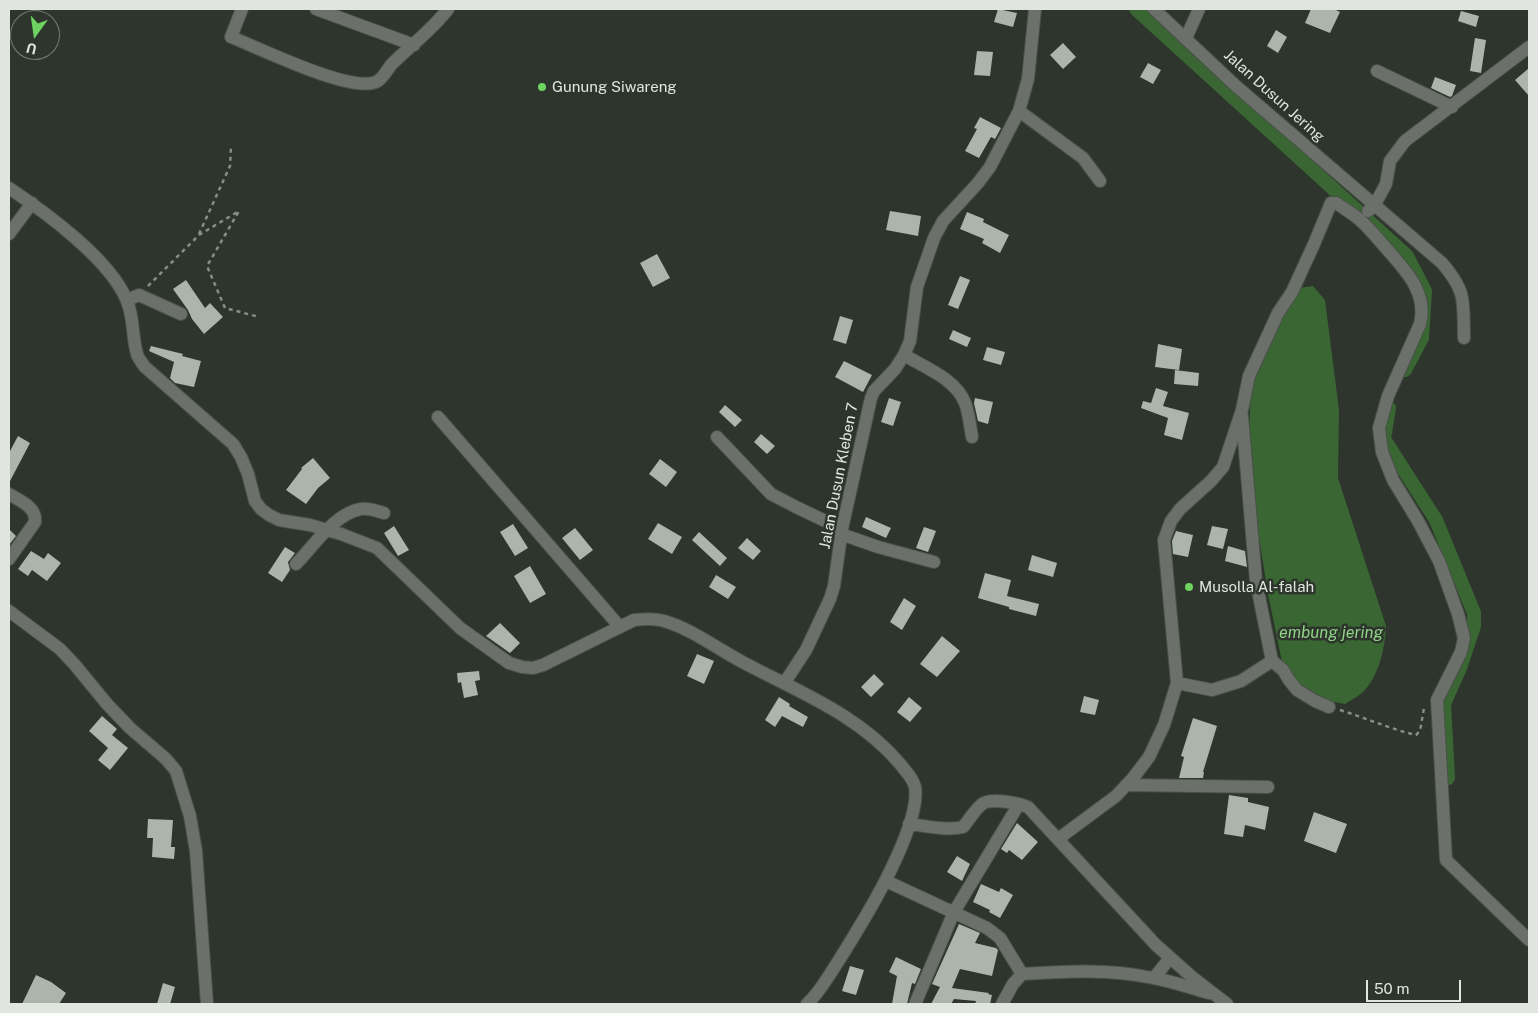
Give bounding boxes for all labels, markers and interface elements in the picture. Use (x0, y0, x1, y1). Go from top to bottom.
north arrow (10, 10, 60, 60)
text: U (25, 40, 38, 58)
street label: Jalan Dusun Jering (1220, 46, 1328, 146)
place label: Gunung Siwareng (552, 78, 677, 96)
marker: Gunung Siwareng (536, 81, 548, 93)
street label: Jalan Dusun Kleben 7 (816, 401, 862, 551)
place label: Musolla Al-falah (1199, 578, 1314, 596)
marker: Musolla Al-falah (1183, 581, 1195, 593)
water label: embung jering (1279, 623, 1383, 643)
scale bar (1368, 970, 1463, 1002)
text: 50 m (1374, 980, 1409, 997)

